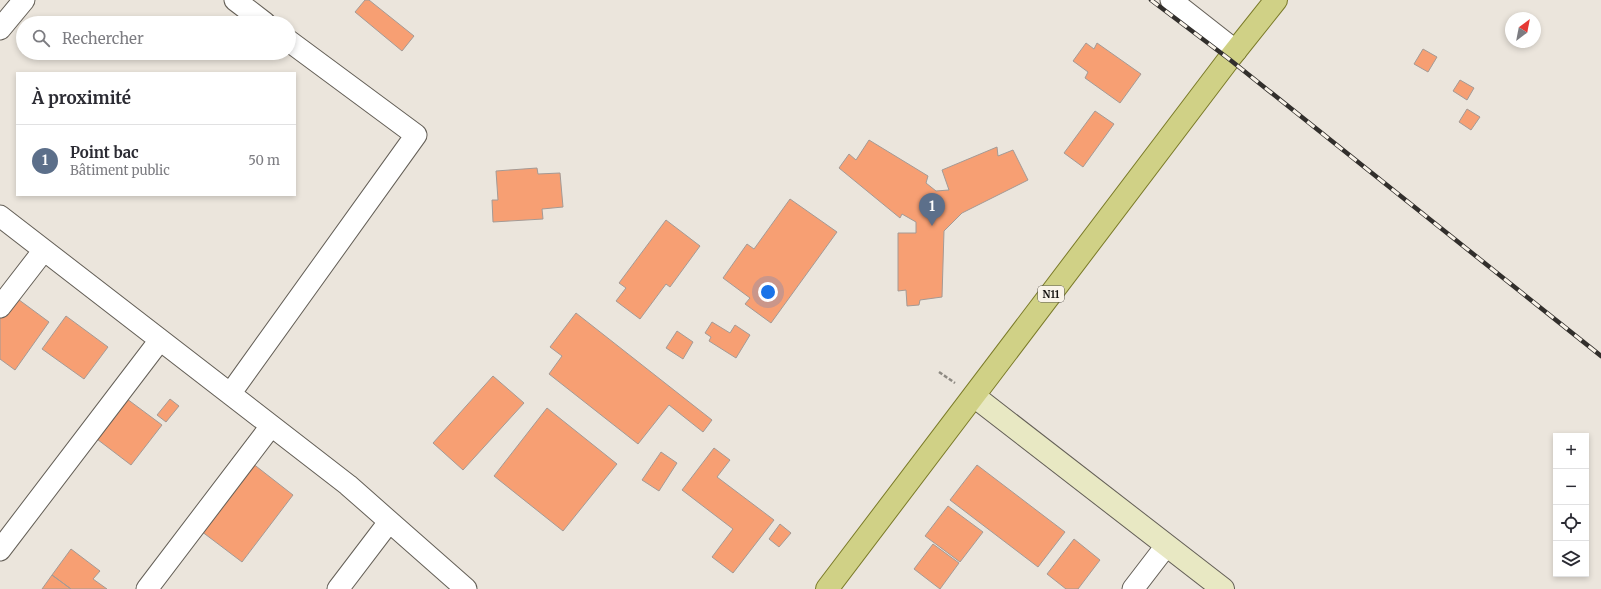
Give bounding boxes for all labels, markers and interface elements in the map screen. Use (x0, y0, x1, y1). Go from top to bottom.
north arrow (1505, 12, 1541, 48)
search box (16, 16, 296, 60)
icon: search (30, 27, 52, 49)
text: Rechercher (62, 29, 144, 48)
text: À proximité (32, 87, 131, 109)
text: Point bac (70, 143, 139, 162)
text: 1 (42, 152, 48, 169)
text: 50 m (248, 152, 280, 169)
text: Bâtiment public (70, 162, 170, 179)
pin: 1 (919, 193, 945, 226)
your location (758, 282, 778, 302)
road number: N11 (1038, 286, 1064, 302)
map controls (1553, 433, 1589, 577)
button: + (1553, 433, 1589, 469)
button: − (1553, 469, 1589, 505)
button: locate (1553, 505, 1589, 541)
button: layers (1553, 541, 1589, 577)

